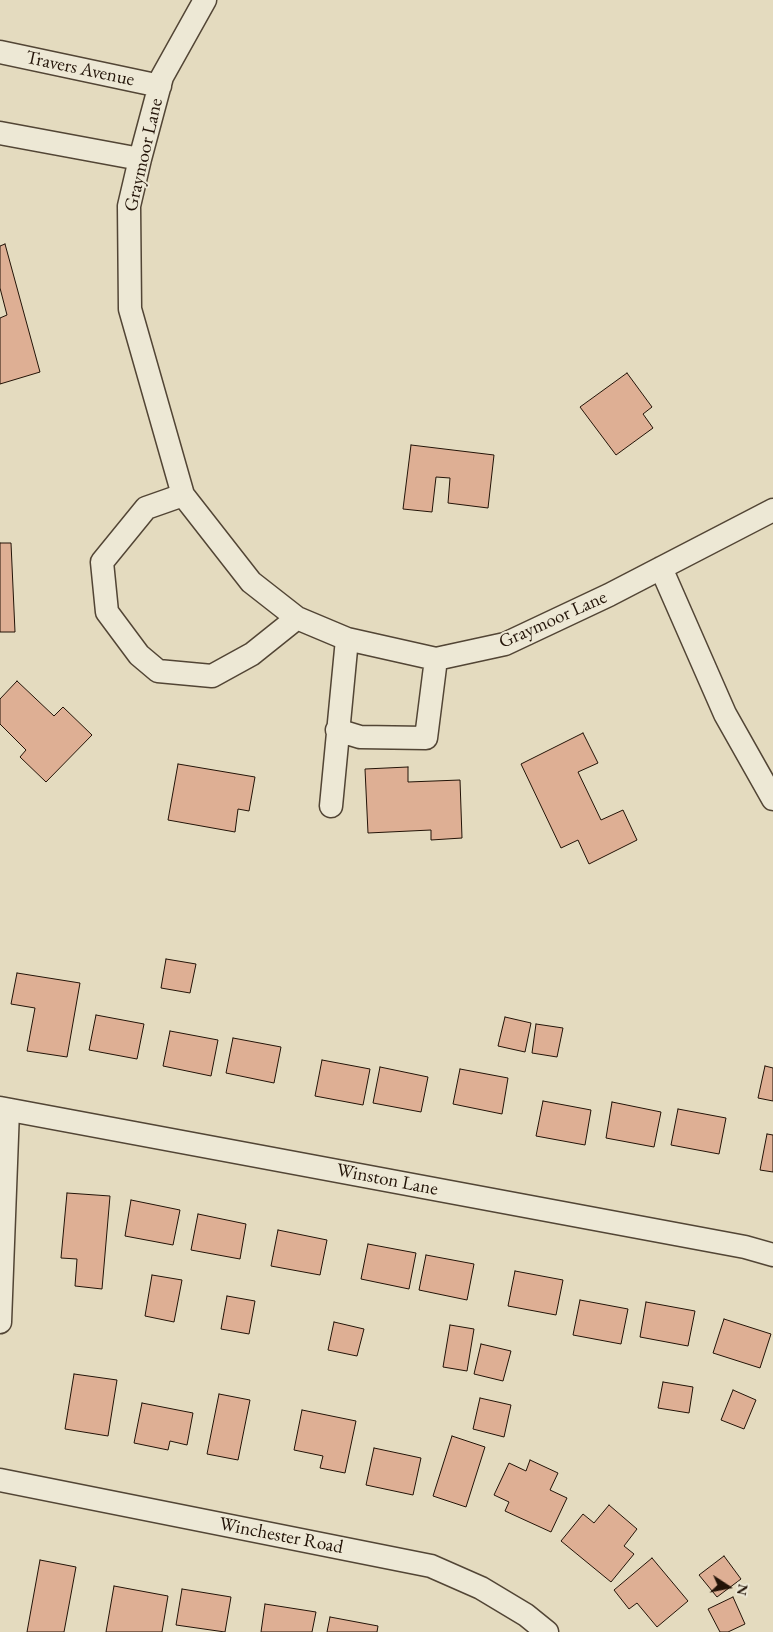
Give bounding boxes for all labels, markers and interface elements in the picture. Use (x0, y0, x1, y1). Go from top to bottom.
street label: Travers Avenue (24, 46, 136, 92)
street label: Graymoor Lane (120, 96, 168, 214)
street label: Graymoor Lane (495, 586, 611, 654)
street label: Winston Lane (334, 1159, 440, 1201)
street label: Winchester Road (217, 1513, 345, 1559)
north arrow (703, 1562, 753, 1612)
text: N (733, 1583, 753, 1597)

